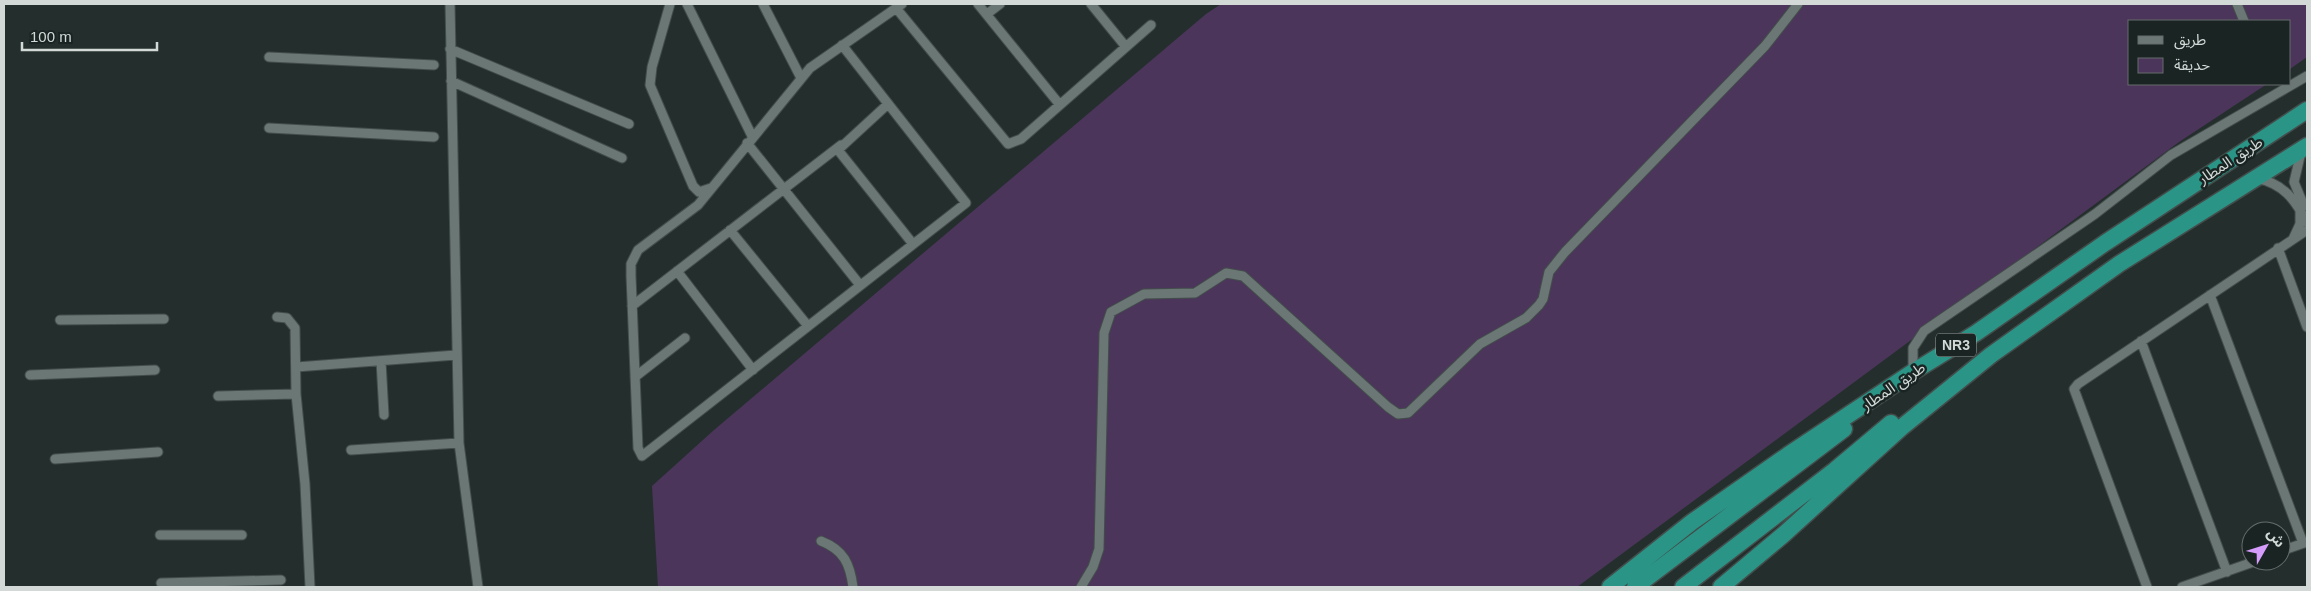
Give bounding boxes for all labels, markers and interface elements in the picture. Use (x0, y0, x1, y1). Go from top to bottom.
scale bar (22, 20, 158, 52)
legend (2128, 20, 2291, 85)
text: 100 m (30, 28, 72, 45)
text: طريق (2174, 31, 2206, 50)
text: حديقة (2174, 56, 2210, 73)
street label: طريق المطار (2194, 133, 2266, 189)
road number: NR3 (1936, 334, 1976, 356)
street label: طريق المطار (1857, 359, 1929, 416)
north arrow (2241, 521, 2291, 571)
text: ش (2264, 525, 2288, 550)

